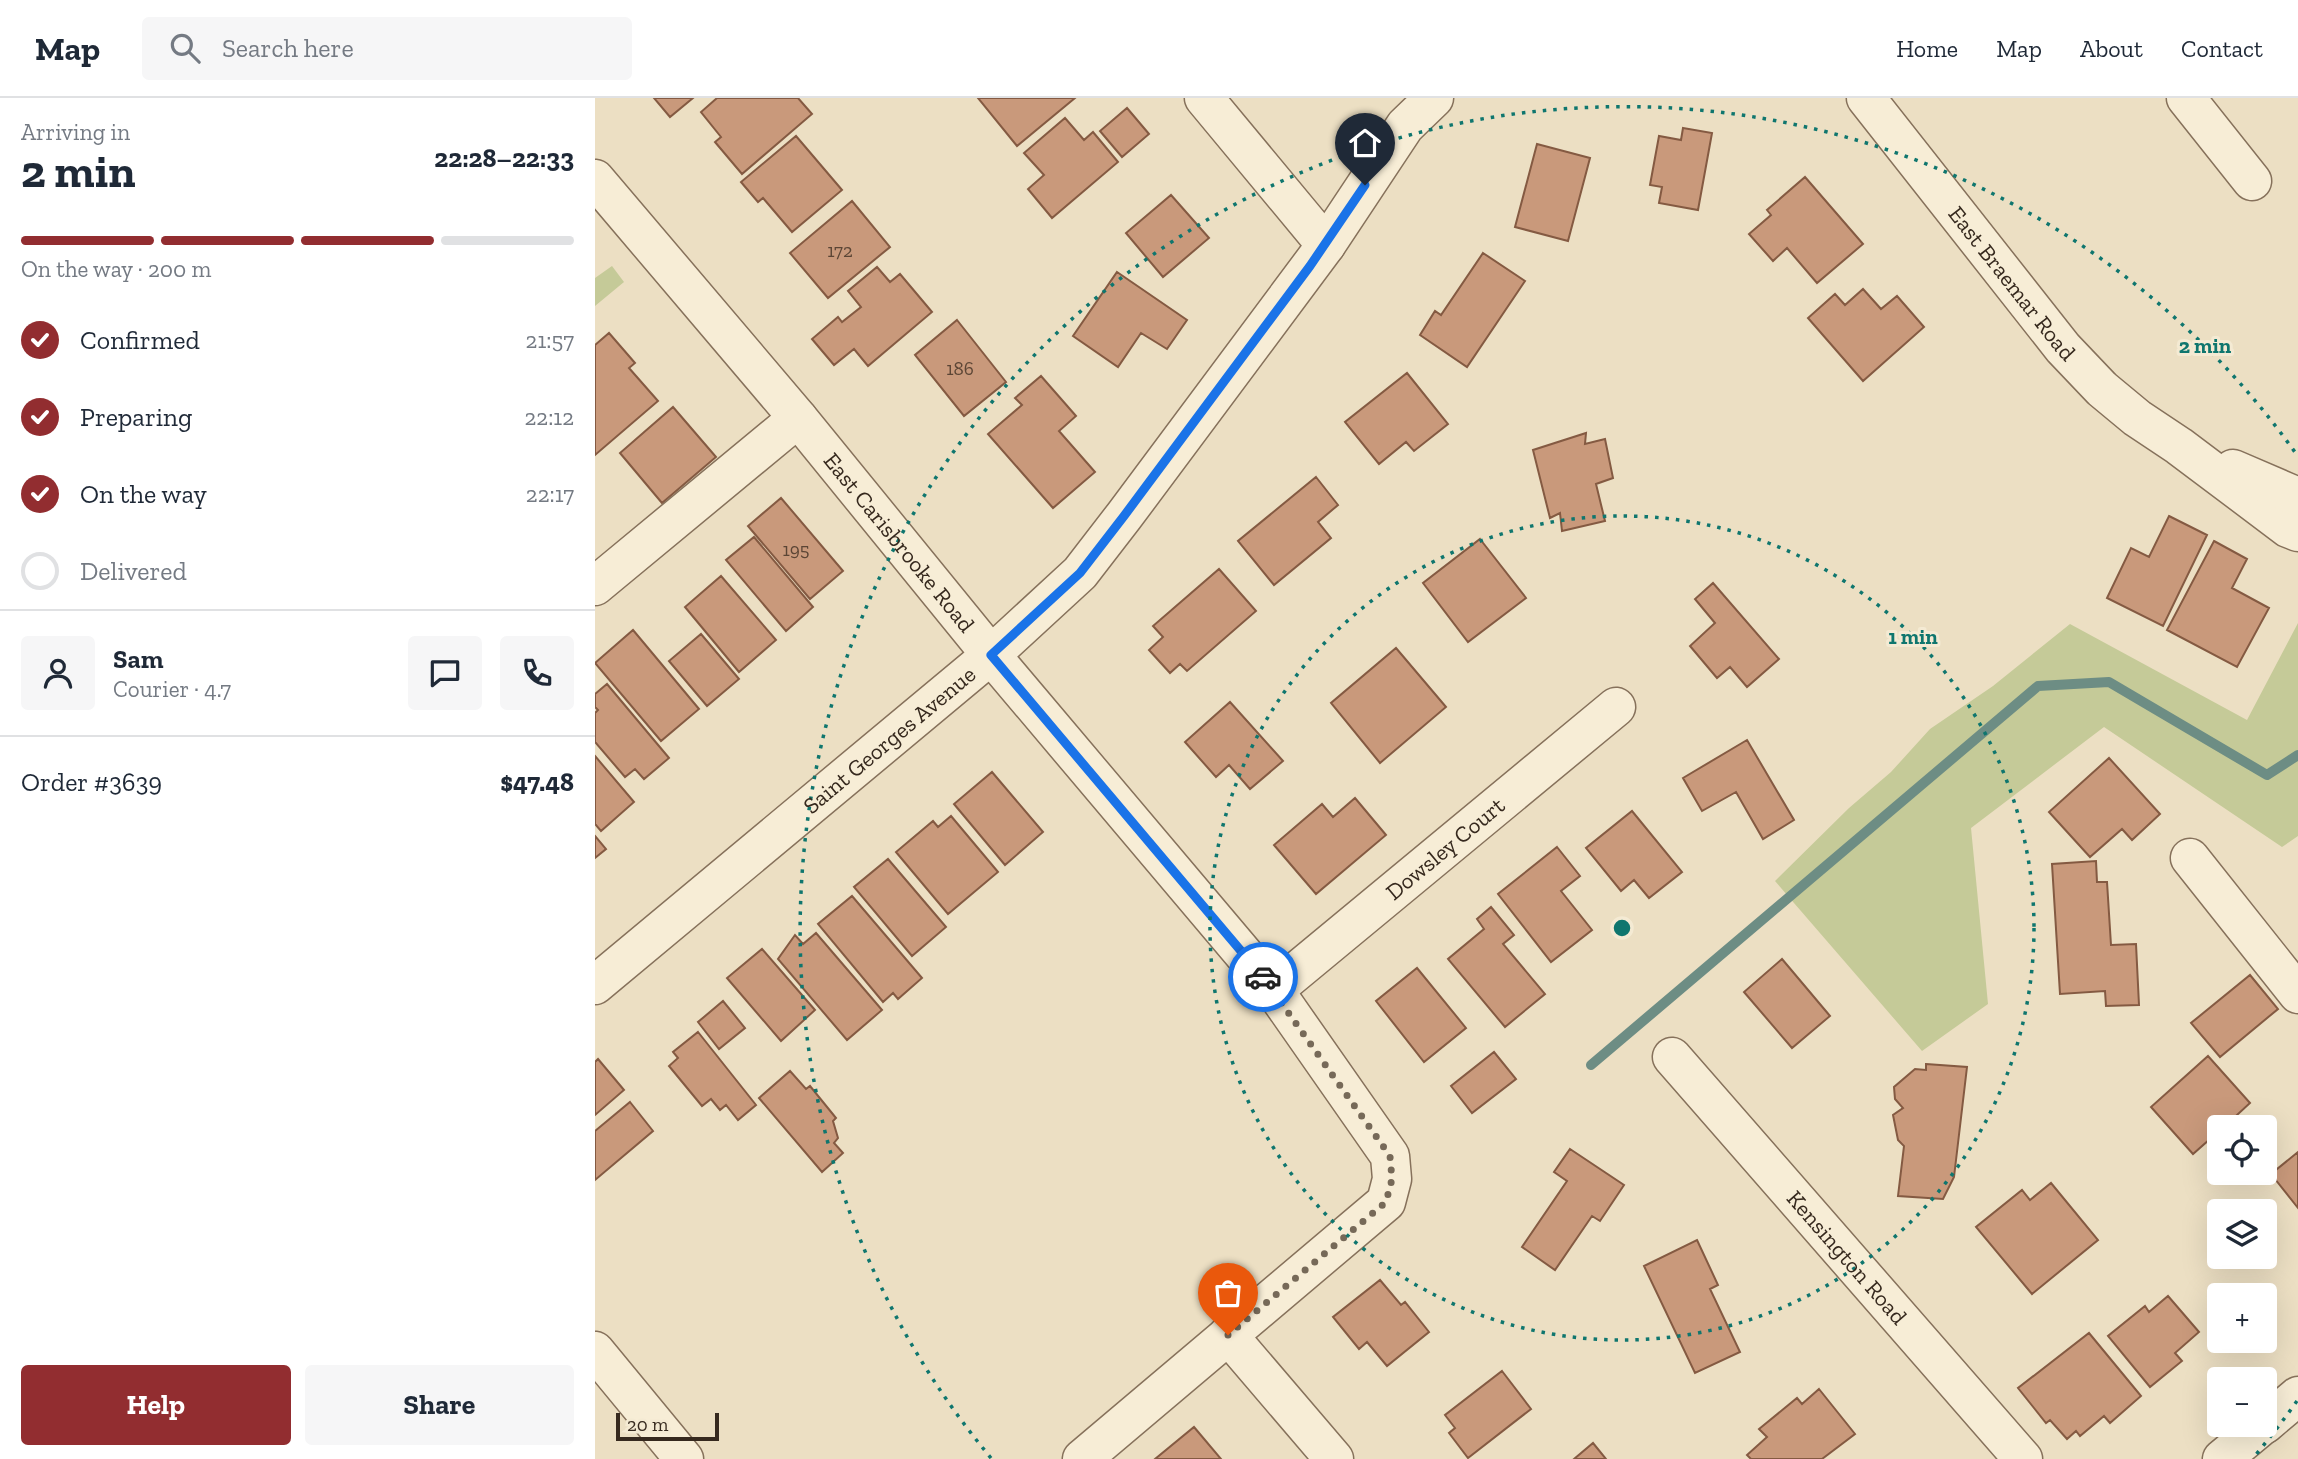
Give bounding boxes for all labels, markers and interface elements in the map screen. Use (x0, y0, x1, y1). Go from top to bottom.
search box (142, 17, 632, 80)
text: Map (35, 29, 100, 68)
icon: search (166, 29, 204, 67)
text: Search here (222, 32, 354, 64)
text: Home (1896, 34, 1958, 63)
text: Map (1996, 34, 2042, 63)
text: About (2080, 34, 2143, 63)
text: Contact (2181, 34, 2263, 63)
pin (1335, 113, 1395, 185)
text: Arriving in (21, 118, 130, 146)
icon: home (1346, 124, 1384, 162)
text: 22:28–22:33 (434, 142, 574, 174)
text: 2 min (21, 144, 136, 199)
street label: East Braemar Road (1943, 200, 2082, 367)
house number: 172 (827, 239, 853, 262)
text: On the way · 200 m (21, 255, 211, 283)
icon: check (21, 321, 59, 359)
text: Confirmed (80, 324, 200, 356)
text: 21:57 (526, 326, 574, 354)
text: 2 min (2179, 333, 2232, 358)
house number: 186 (946, 357, 974, 380)
icon: check (21, 398, 59, 436)
text: Preparing (80, 401, 192, 433)
text: 22:12 (524, 403, 574, 431)
street label: East Carisbrooke Road (818, 447, 981, 638)
icon: check (21, 475, 59, 513)
text: On the way (80, 478, 207, 510)
text: 22:17 (526, 480, 574, 508)
house number: 195 (782, 538, 810, 561)
text: Delivered (80, 555, 187, 587)
text: 1 min (1888, 624, 1938, 649)
button: person (21, 636, 95, 710)
button: chat (408, 636, 482, 710)
button: phone (500, 636, 574, 710)
text: Sam (113, 643, 163, 675)
street label: Saint Georges Avenue (797, 660, 981, 820)
text: Courier · 4.7 (113, 675, 231, 703)
text: Order #3639 (21, 766, 162, 798)
text: $47.48 (500, 766, 574, 798)
street label: Dowsley Court (1380, 791, 1511, 906)
centre of rings (1610, 916, 1634, 940)
courier (1228, 942, 1298, 1012)
icon: car (1244, 958, 1282, 996)
map controls (2207, 1115, 2277, 1437)
button: locate (2207, 1115, 2277, 1185)
street label: Kensington Road (1781, 1185, 1913, 1330)
button: layers (2207, 1199, 2277, 1269)
pin (1198, 1263, 1258, 1335)
icon: bag (1209, 1274, 1247, 1312)
button: + (2207, 1283, 2277, 1353)
button: Help (21, 1365, 291, 1445)
button: Share (305, 1365, 574, 1445)
button: − (2207, 1367, 2277, 1437)
scale bar (616, 1410, 719, 1442)
text: 20 m (627, 1413, 668, 1436)

